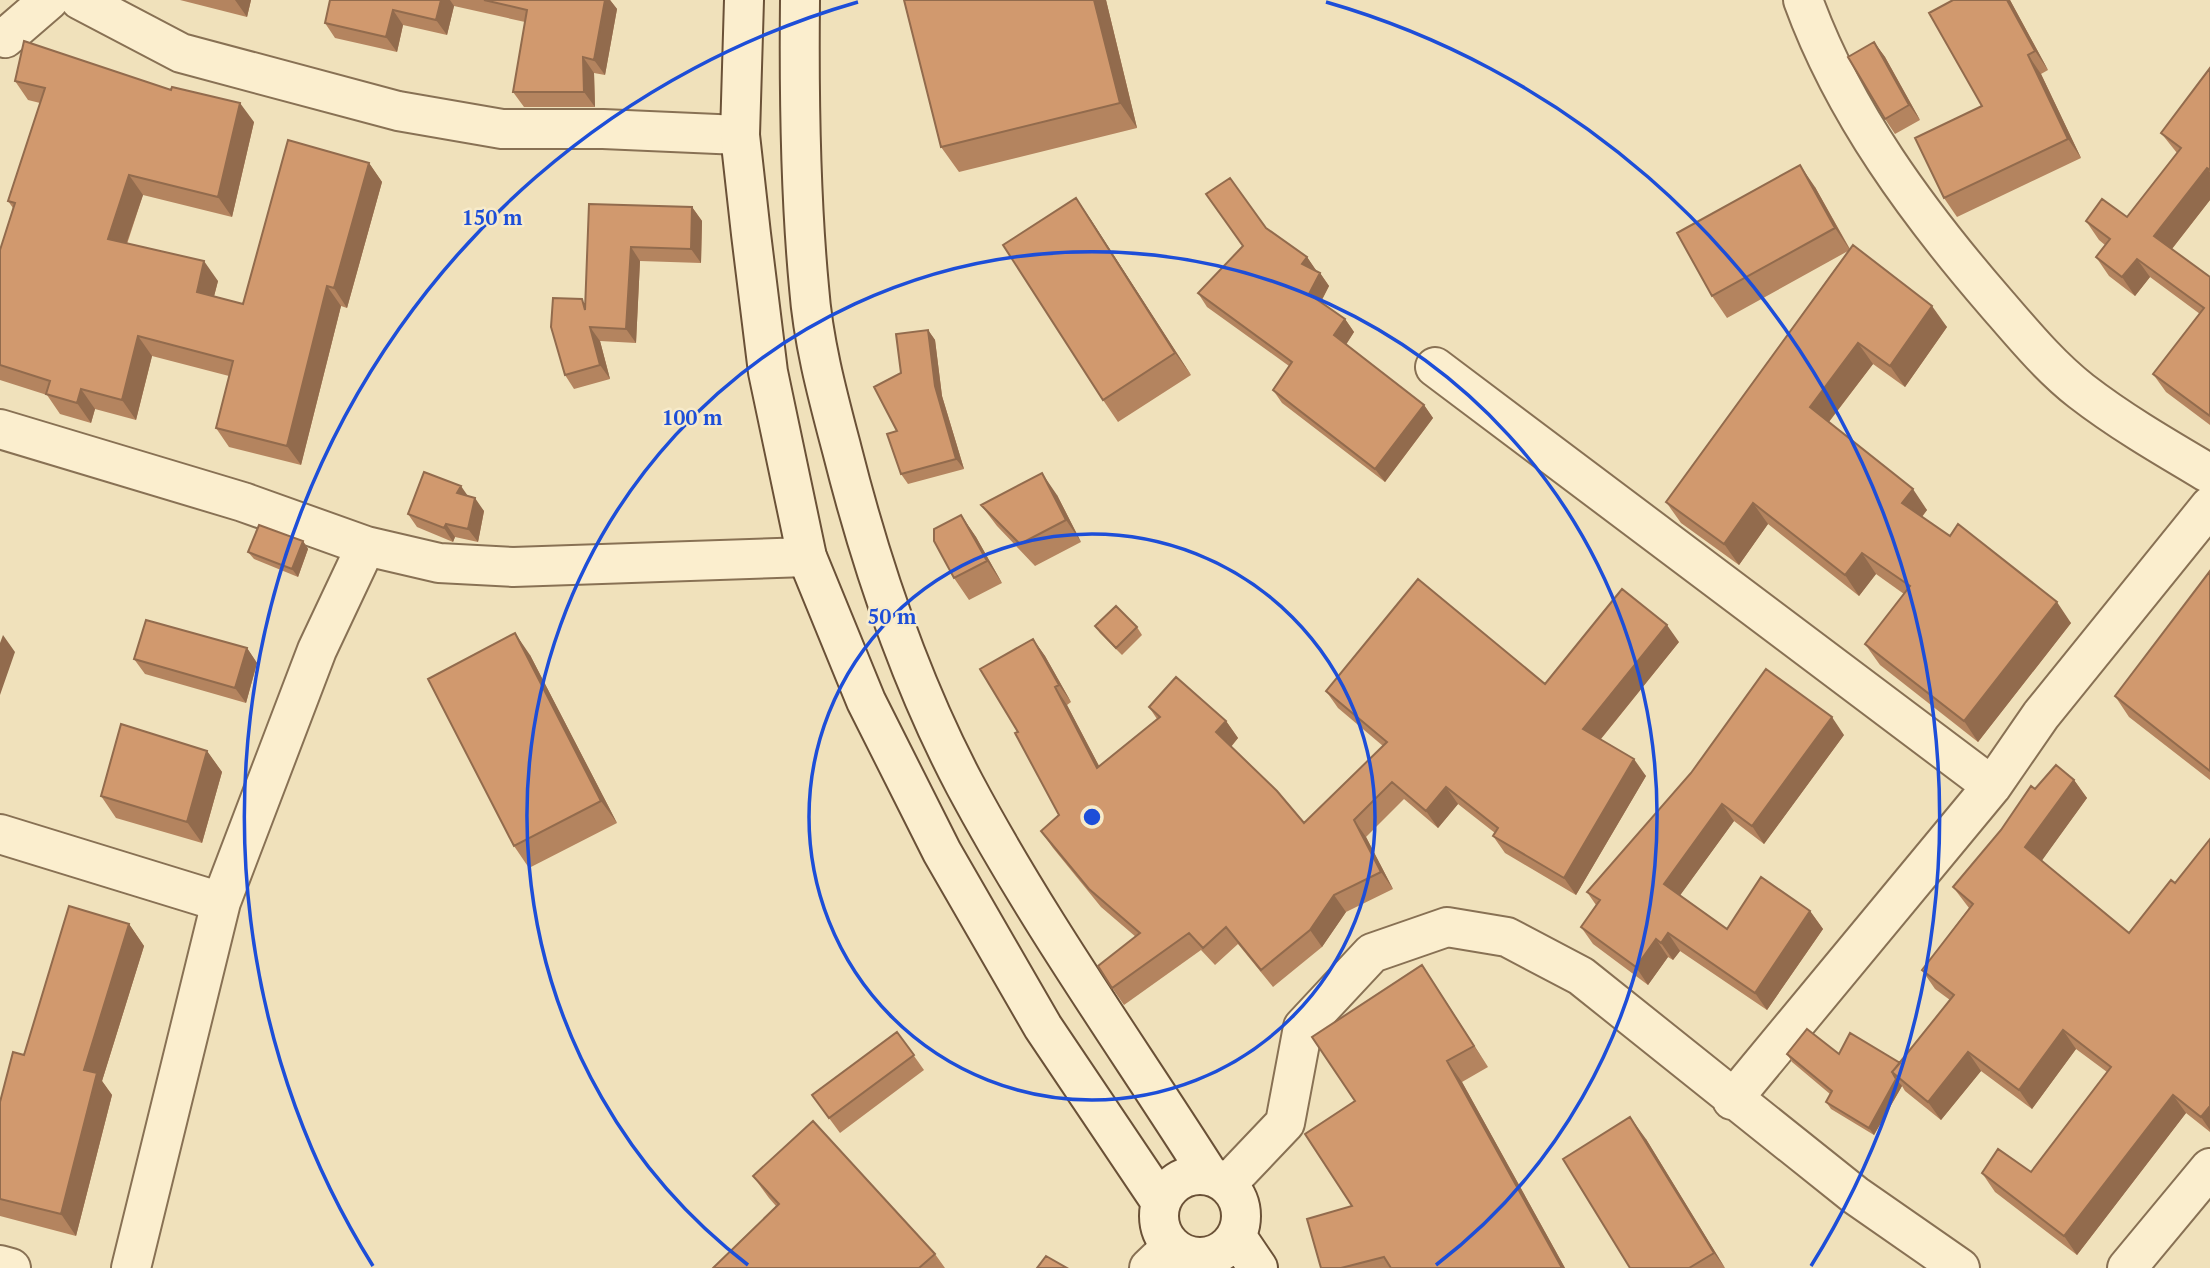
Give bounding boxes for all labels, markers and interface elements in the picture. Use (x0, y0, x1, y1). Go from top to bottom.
text: 150 m (462, 203, 523, 231)
text: 100 m (662, 403, 723, 431)
text: 50 m (868, 602, 917, 630)
centre of rings (1080, 805, 1104, 829)

